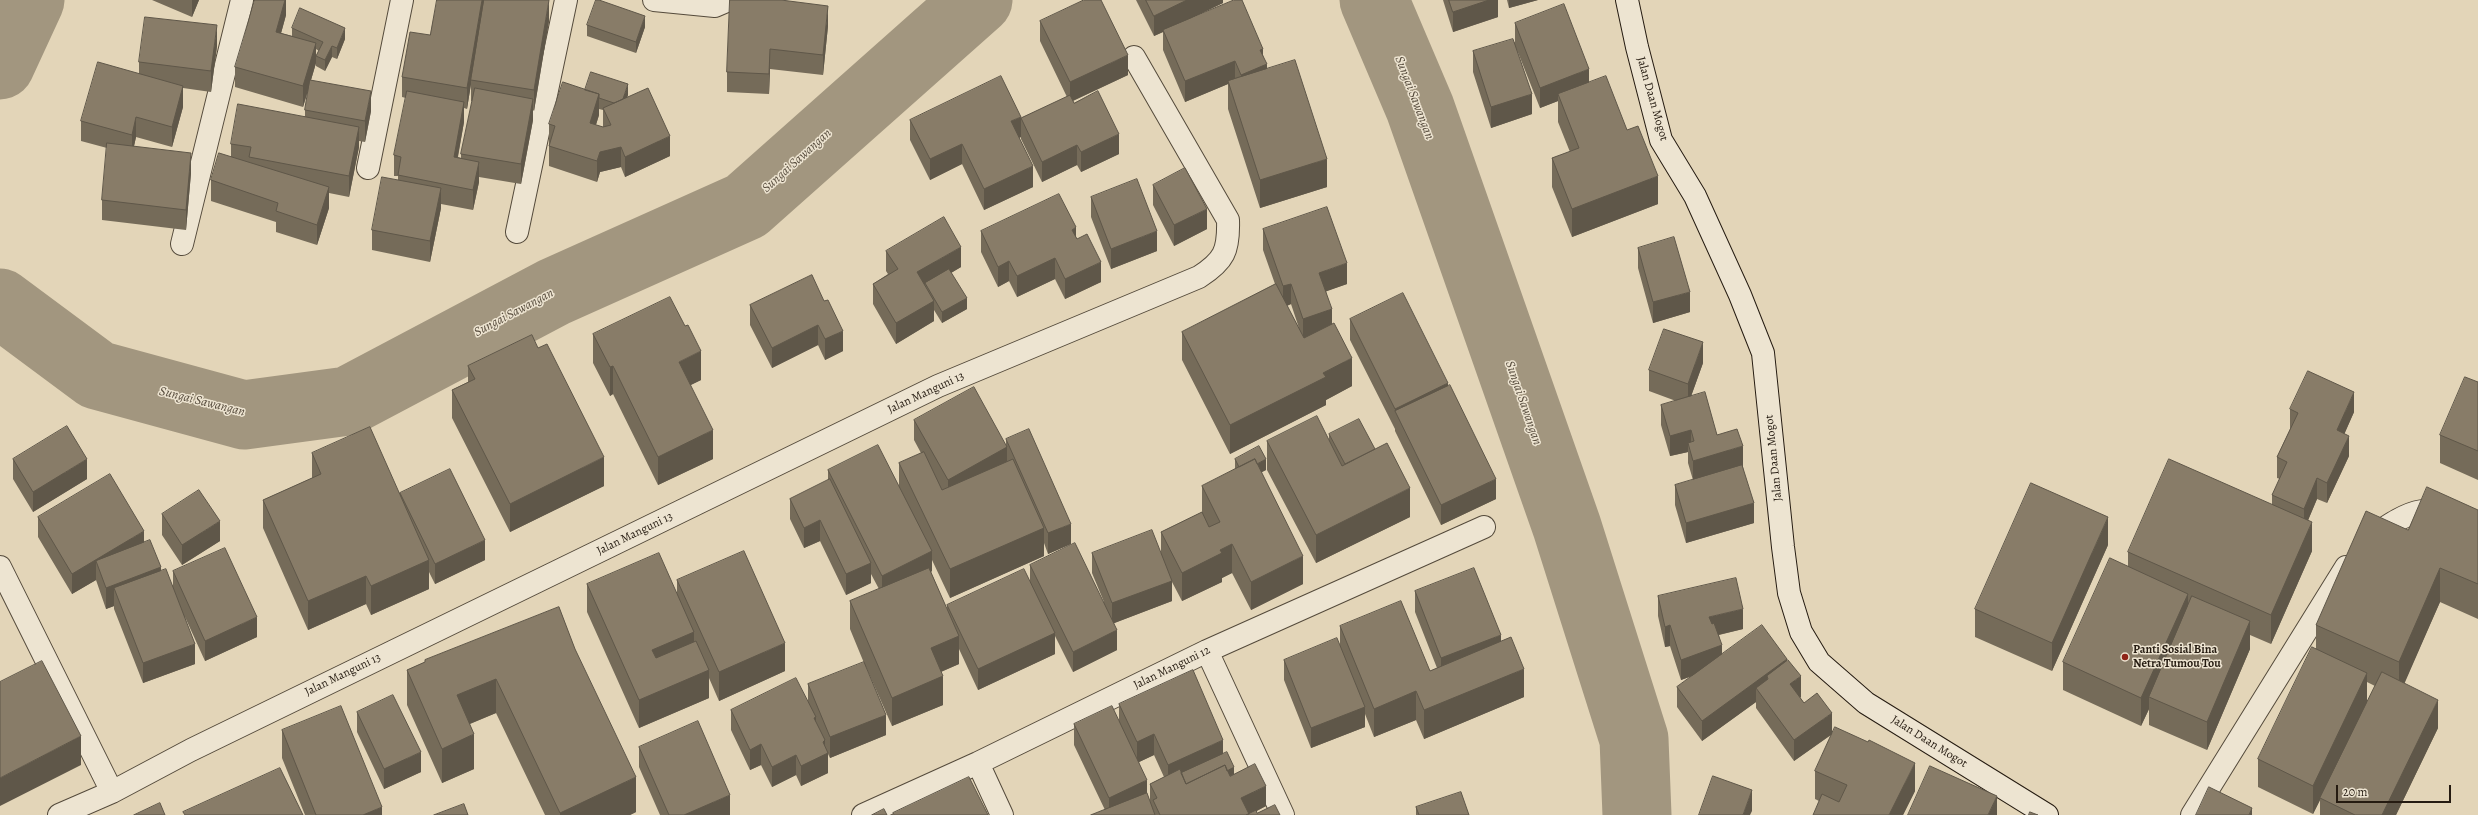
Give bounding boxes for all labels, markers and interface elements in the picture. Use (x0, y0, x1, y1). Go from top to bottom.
water label: Sungai Sawangan (1391, 54, 1437, 142)
street label: Jalan Daan Mogot (1633, 55, 1671, 143)
water label: Sungai Sawangan (759, 126, 835, 196)
water label: Sungai Sawangan (472, 285, 556, 341)
water label: Sungai Sawangan (1501, 359, 1545, 447)
street label: Jalan Manguni 13 (885, 369, 967, 417)
water label: Sungai Sawangan (157, 384, 247, 420)
street label: Jalan Daan Mogot (1762, 414, 1786, 502)
street label: Jalan Manguni 13 (595, 509, 675, 559)
street label: Jalan Manguni 12 (1131, 643, 1213, 693)
place label: Panti Sosial Bina Netra Tumou Tou (2133, 643, 2221, 671)
street label: Jalan Manguni 13 (303, 650, 383, 700)
marker: Panti Sosial Bina Netra Tumou Tou (2120, 652, 2130, 662)
street label: Jalan Daan Mogot (1888, 713, 1970, 771)
scale bar (2338, 777, 2453, 803)
text: 20 m (2343, 784, 2367, 800)

